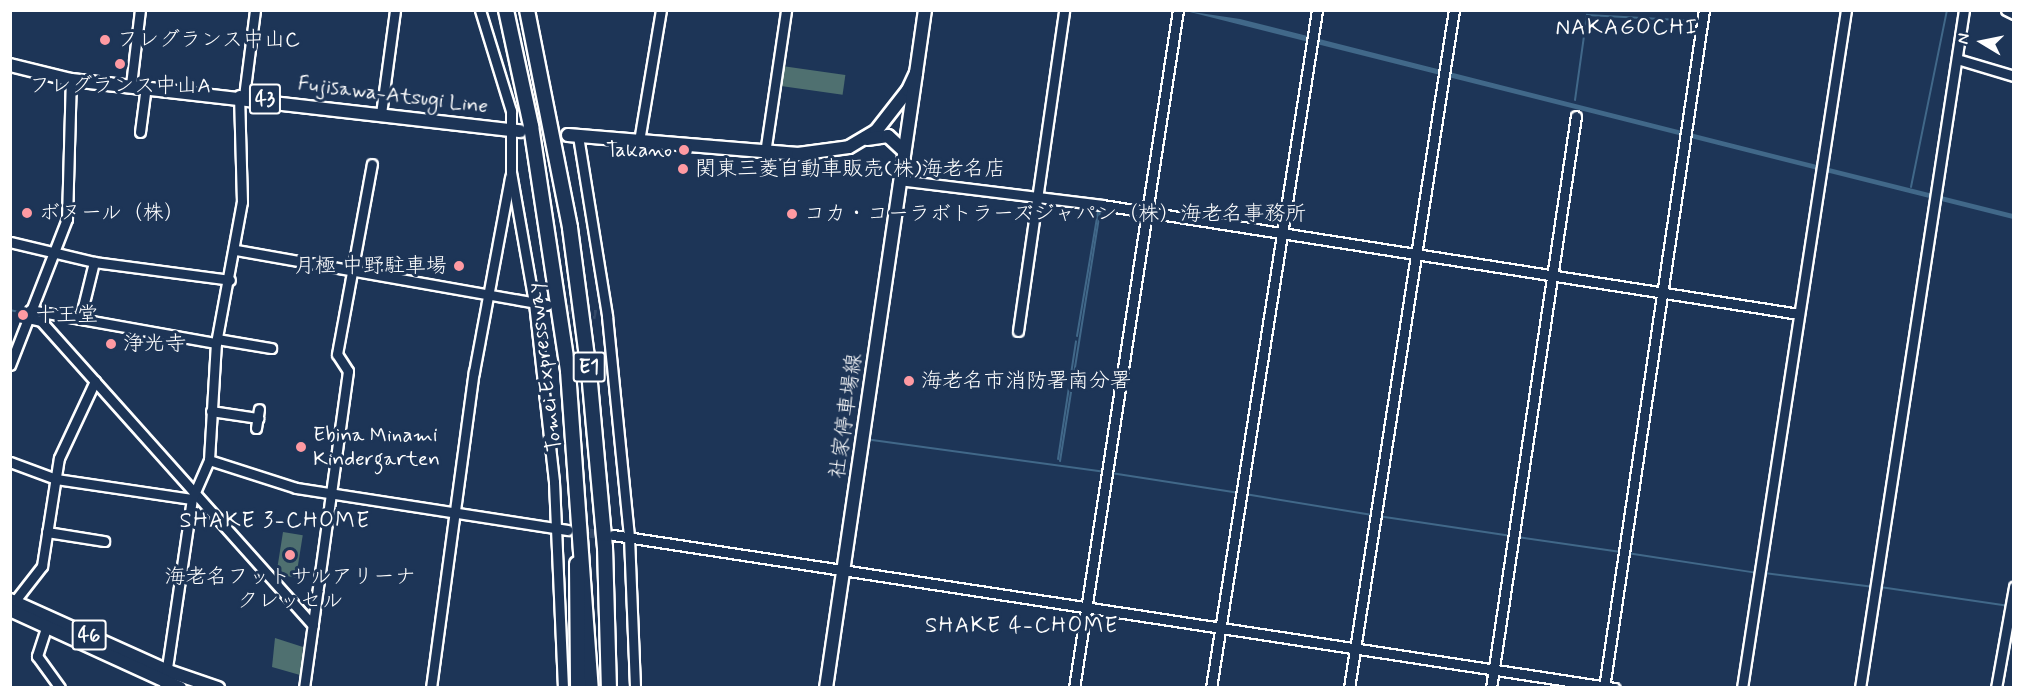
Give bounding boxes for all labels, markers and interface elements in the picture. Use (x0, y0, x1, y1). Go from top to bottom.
north arrow (1952, 12, 2012, 72)
district label: NAKAGOCHI (1558, 16, 1696, 42)
place label: フレグランス中山C (117, 27, 300, 53)
text: N (1953, 32, 1975, 46)
marker: フレグランス中山C (98, 33, 112, 47)
marker: フレグランス中山A (113, 57, 127, 71)
street label: Fujisawa-Atsugi Line (296, 71, 490, 119)
place label: フレグランス中山A (29, 73, 211, 99)
road number: 43 (248, 82, 282, 116)
place label: Takano (606, 137, 672, 163)
marker: Takano (677, 143, 691, 157)
place label: 関東三菱自動車販売(株)海老名店 (695, 156, 1005, 182)
marker: 関東三菱自動車販売(株)海老名店 (676, 162, 690, 176)
place label: ボヌール（株） (39, 200, 186, 226)
place label: コカ・コーラボトラーズジャパン（株）海老名事務所 (804, 201, 1308, 227)
marker: ボヌール（株） (20, 206, 34, 220)
marker: コカ・コーラボトラーズジャパン（株）海老名事務所 (785, 207, 799, 221)
place label: 月極 中野駐車場 (294, 253, 447, 279)
marker: 月極 中野駐車場 (452, 259, 466, 273)
street label: Tomei Expressway (522, 281, 568, 453)
place label: 十王堂 (35, 302, 98, 328)
marker: 十王堂 (16, 308, 30, 322)
place label: 浄光寺 (123, 331, 186, 357)
marker: 浄光寺 (104, 337, 118, 351)
road number: E1 (572, 350, 606, 384)
street label: 社家停車場線 (825, 352, 867, 480)
place label: 海老名市消防署南分署 (921, 368, 1131, 394)
marker: 海老名市消防署南分署 (902, 374, 916, 388)
place label: Ebina Minami Kindergarten (313, 422, 442, 472)
marker: Ebina Minami Kindergarten (294, 440, 308, 454)
district label: SHAKE 3-CHOME (181, 509, 369, 535)
marker: 海老名フットサルアリーナ クレッセル (283, 548, 297, 562)
place label: 海老名フットサルアリーナ クレッセル (164, 564, 416, 614)
district label: SHAKE 4-CHOME (926, 614, 1118, 640)
road number: 46 (71, 618, 107, 652)

